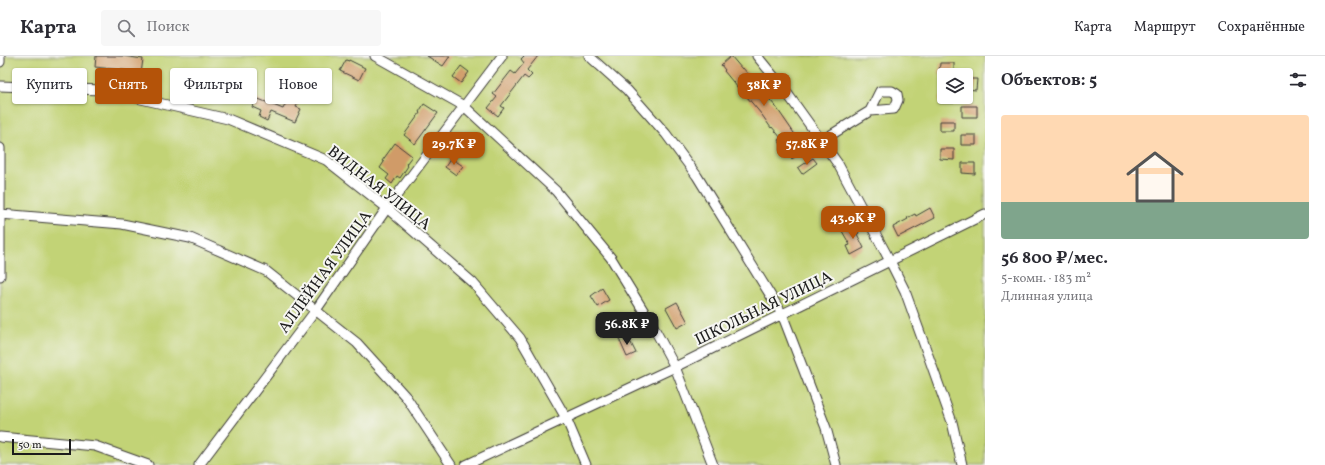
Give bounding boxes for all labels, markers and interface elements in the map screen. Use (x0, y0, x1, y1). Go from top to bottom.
search box (101, 10, 381, 46)
text: Карта (20, 15, 77, 41)
icon: search (115, 17, 137, 39)
text: Поиск (147, 17, 190, 38)
text: Карта (1074, 18, 1112, 37)
text: Маршрут (1134, 18, 1196, 37)
text: Сохранённые (1218, 18, 1305, 37)
chip: Купить (12, 68, 87, 104)
chip: Снять (95, 68, 162, 104)
chip: Фильтры (170, 68, 257, 104)
chip: Новое (265, 68, 332, 104)
map controls (937, 68, 973, 104)
button: layers (937, 68, 973, 104)
text: Объектов: 5 (1001, 69, 1097, 92)
icon: filters (1287, 69, 1309, 91)
pin: 38K ₽ (736, 73, 792, 107)
text: 38K ₽ (747, 77, 781, 95)
pin: 29.7K ₽ (417, 132, 491, 166)
pin: 57.8K ₽ (770, 132, 844, 166)
text: 29.7K ₽ (432, 136, 476, 154)
text: 57.8K ₽ (786, 136, 828, 154)
street label: ВИДНАЯ УЛИЦА (322, 141, 435, 236)
icon: home (1119, 141, 1191, 213)
street label: АЛЛЕЙНАЯ УЛИЦА (274, 206, 378, 338)
pin: 43.9K ₽ (816, 206, 890, 240)
text: 43.9K ₽ (830, 210, 876, 228)
text: 56 800 ₽/мес. (1001, 247, 1108, 270)
street label: ШКОЛЬНАЯ УЛИЦА (691, 266, 836, 352)
text: 5-комн. · 183 m² (1001, 270, 1091, 288)
text: Длинная улица (1001, 288, 1093, 306)
pin: 56.8K ₽ (590, 312, 664, 346)
text: 56.8K ₽ (604, 316, 650, 334)
scale bar (12, 437, 71, 456)
text: 50 m (18, 438, 42, 453)

